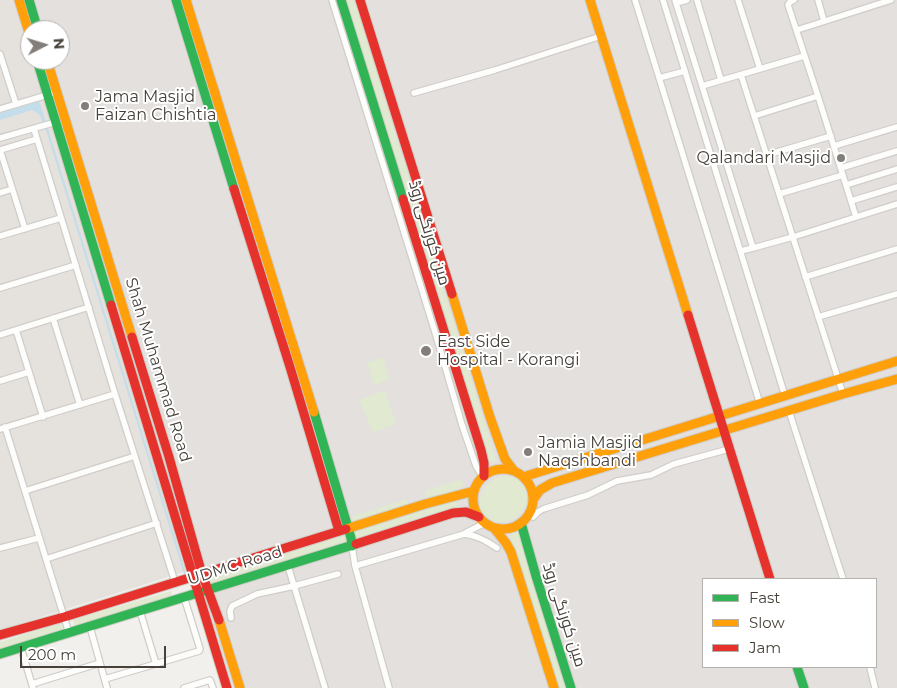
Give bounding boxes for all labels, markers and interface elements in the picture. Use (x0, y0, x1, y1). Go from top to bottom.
north arrow (20, 20, 70, 70)
text: N (49, 37, 68, 50)
place label: Jama Masjid Faizan Chishtia (95, 87, 216, 125)
marker: Jama Masjid Faizan Chishtia (79, 100, 91, 112)
place label: Qalandari Masjid (696, 148, 831, 168)
marker: Qalandari Masjid (835, 152, 847, 164)
street label: مین کورنگی روڈ (404, 178, 454, 288)
street label: Shah Muhammad Road (121, 276, 195, 464)
place label: East Side Hospital - Korangi (437, 332, 580, 370)
marker: East Side Hospital - Korangi (419, 344, 433, 358)
place label: Jamia Masjid Naqshbandi (538, 433, 642, 471)
marker: Jamia Masjid Naqshbandi (522, 446, 534, 458)
street label: UDMC Road (185, 542, 285, 590)
street label: مین کورنگی روڈ (538, 560, 590, 670)
legend (702, 578, 877, 668)
text: Fast (749, 588, 780, 607)
text: Slow (749, 613, 785, 632)
scale bar (22, 636, 169, 668)
text: Jam (749, 638, 781, 657)
text: 200 m (28, 645, 76, 664)

